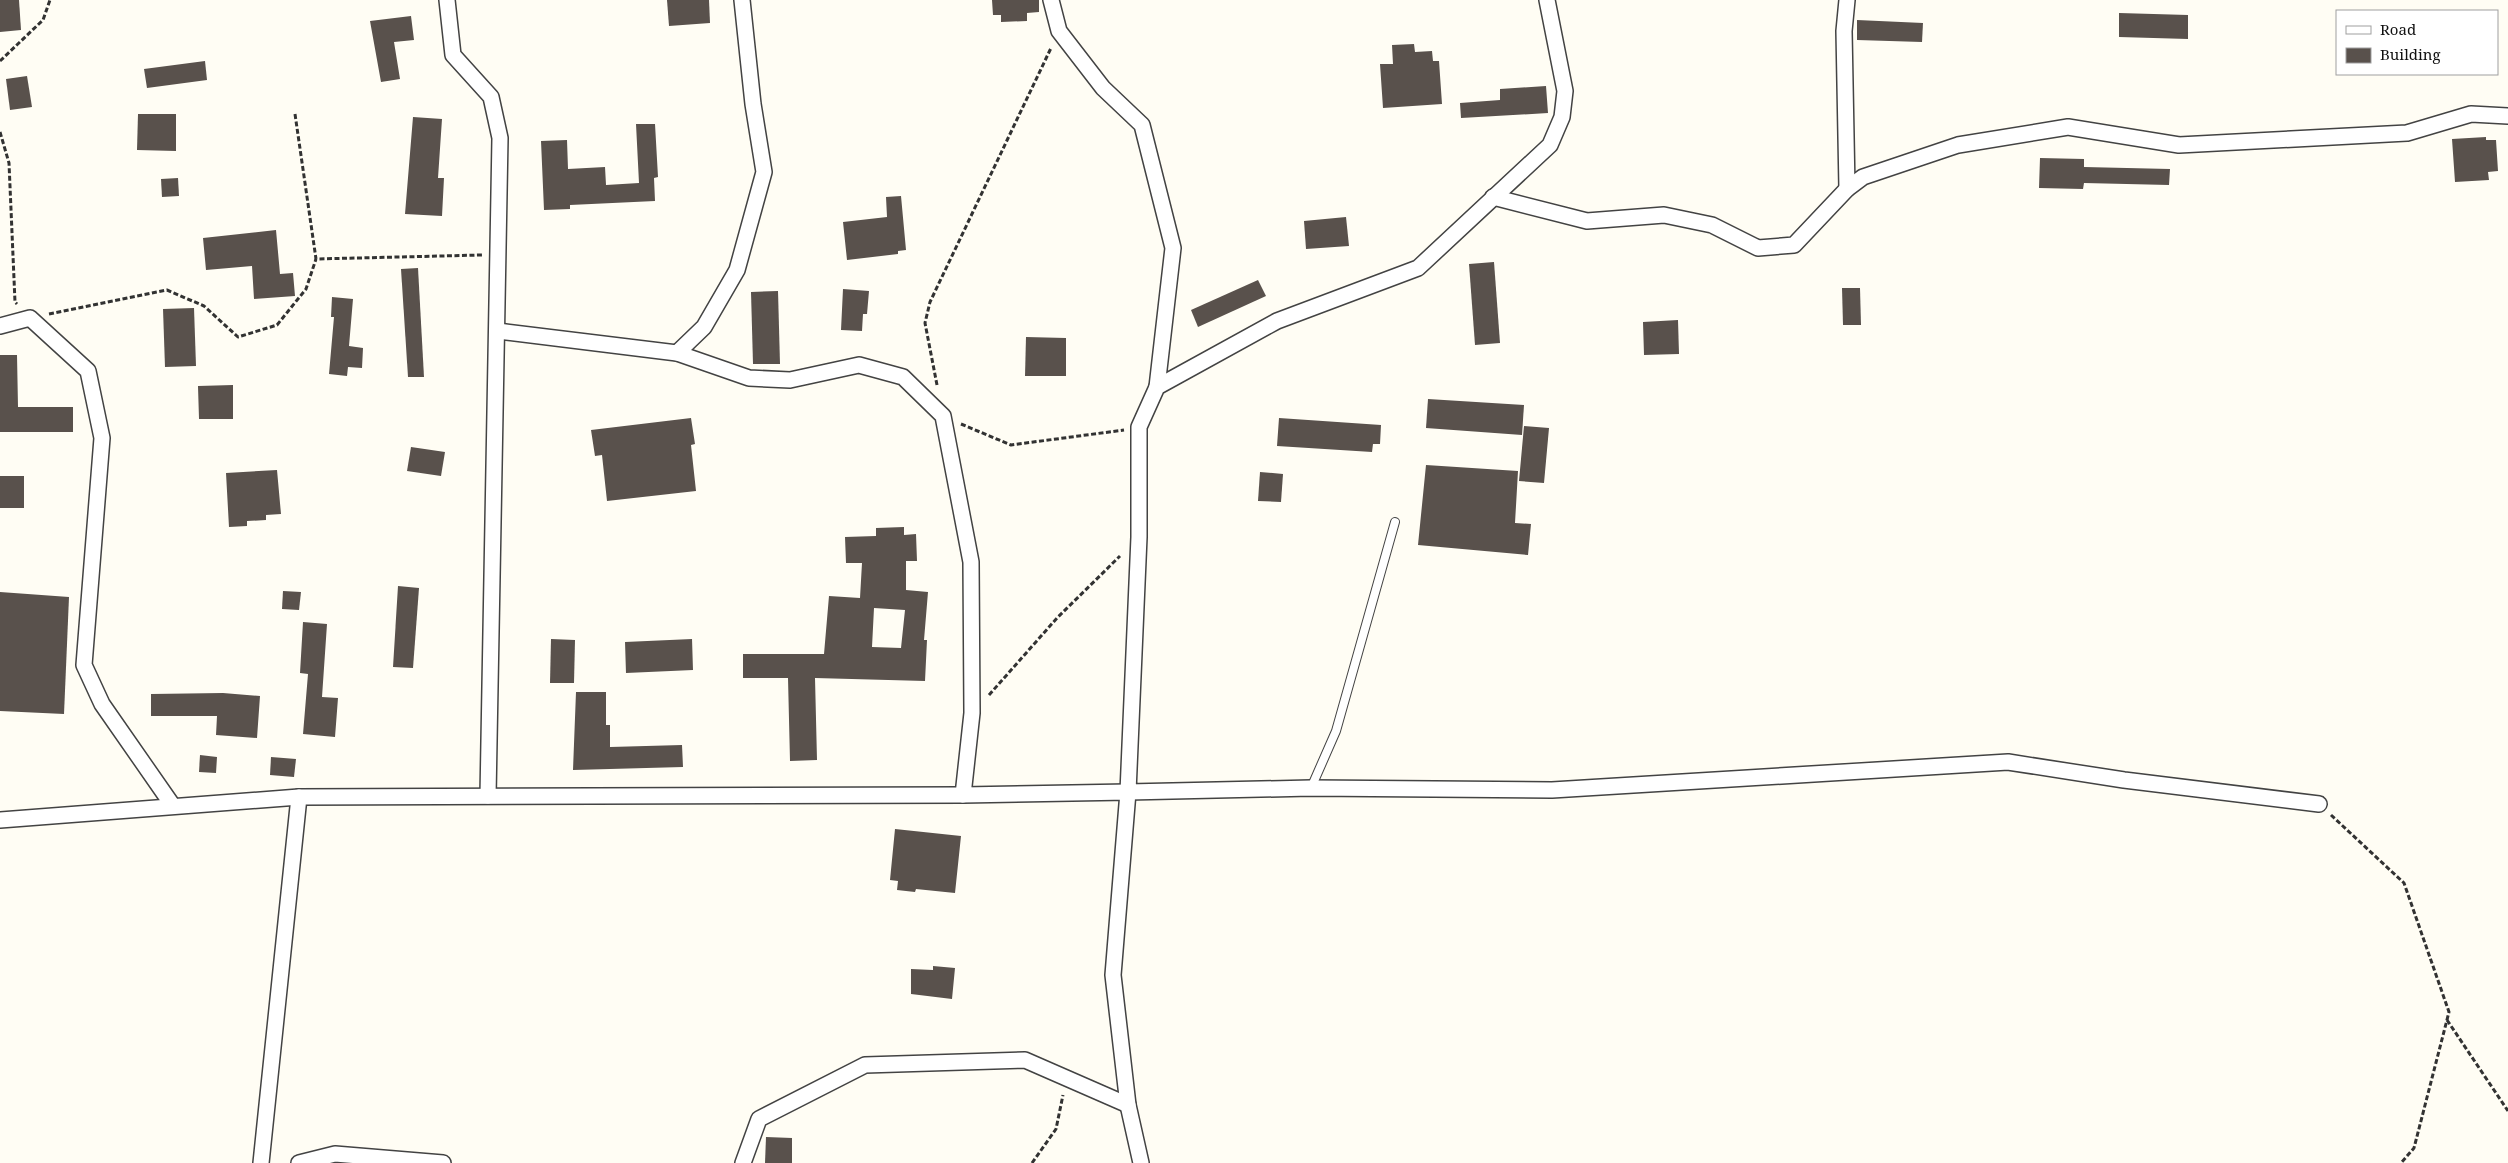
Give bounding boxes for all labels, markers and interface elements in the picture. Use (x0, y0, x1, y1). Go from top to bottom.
legend (2336, 10, 2498, 75)
text: Road (2380, 19, 2416, 39)
text: Building (2380, 44, 2441, 64)

